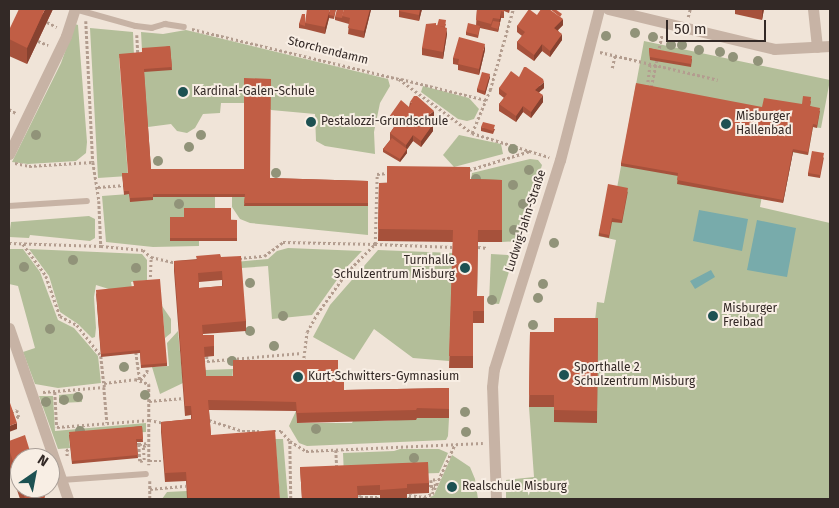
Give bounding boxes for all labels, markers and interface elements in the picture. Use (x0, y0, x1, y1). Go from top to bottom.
scale bar (669, 10, 769, 42)
text: 50 m (674, 20, 707, 38)
street label: Storchendamm (286, 34, 370, 68)
place label: Kardinal-Galen-Schule (193, 85, 315, 99)
marker: Kardinal-Galen-Schule (177, 86, 189, 98)
place label: Misburger Hallenbad (736, 110, 792, 138)
place label: Pestalozzi-Grundschule (321, 115, 448, 129)
marker: Pestalozzi-Grundschule (305, 116, 317, 128)
marker: Misburger Hallenbad (720, 118, 732, 130)
street label: Ludwig-Jahn-Straße (503, 168, 549, 274)
place label: Turnhalle Schulzentrum Misburg (334, 254, 455, 282)
marker: Turnhalle Schulzentrum Misburg (459, 262, 471, 274)
place label: Misburger Freibad (723, 302, 777, 330)
marker: Misburger Freibad (707, 310, 719, 322)
place label: Sporthalle 2 Schulzentrum Misburg (574, 361, 695, 389)
marker: Sporthalle 2 Schulzentrum Misburg (558, 369, 570, 381)
place label: Kurt-Schwitters-Gymnasium (308, 370, 459, 384)
marker: Kurt-Schwitters-Gymnasium (292, 371, 304, 383)
north arrow (10, 448, 60, 498)
text: N (34, 451, 51, 470)
place label: Realschule Misburg (462, 480, 567, 494)
marker: Realschule Misburg (446, 481, 458, 493)

